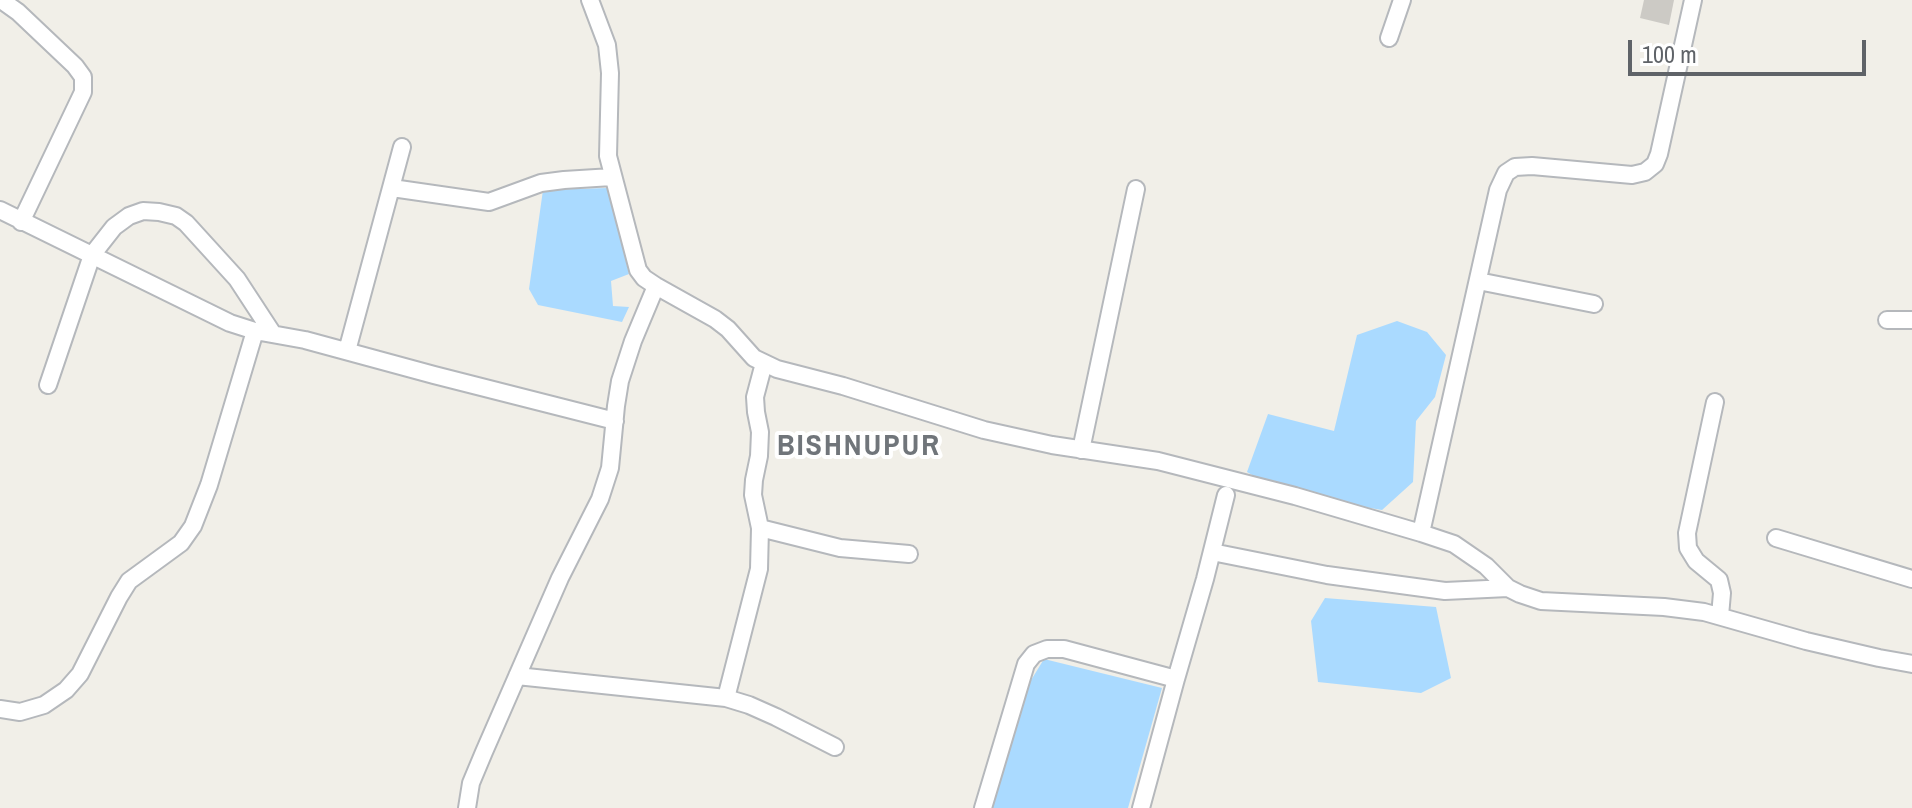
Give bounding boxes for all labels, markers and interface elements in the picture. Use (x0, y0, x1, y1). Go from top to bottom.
scale bar (1632, 24, 1870, 74)
text: 100 m (1642, 38, 1697, 70)
district label: BISHNUPUR (777, 429, 941, 465)

